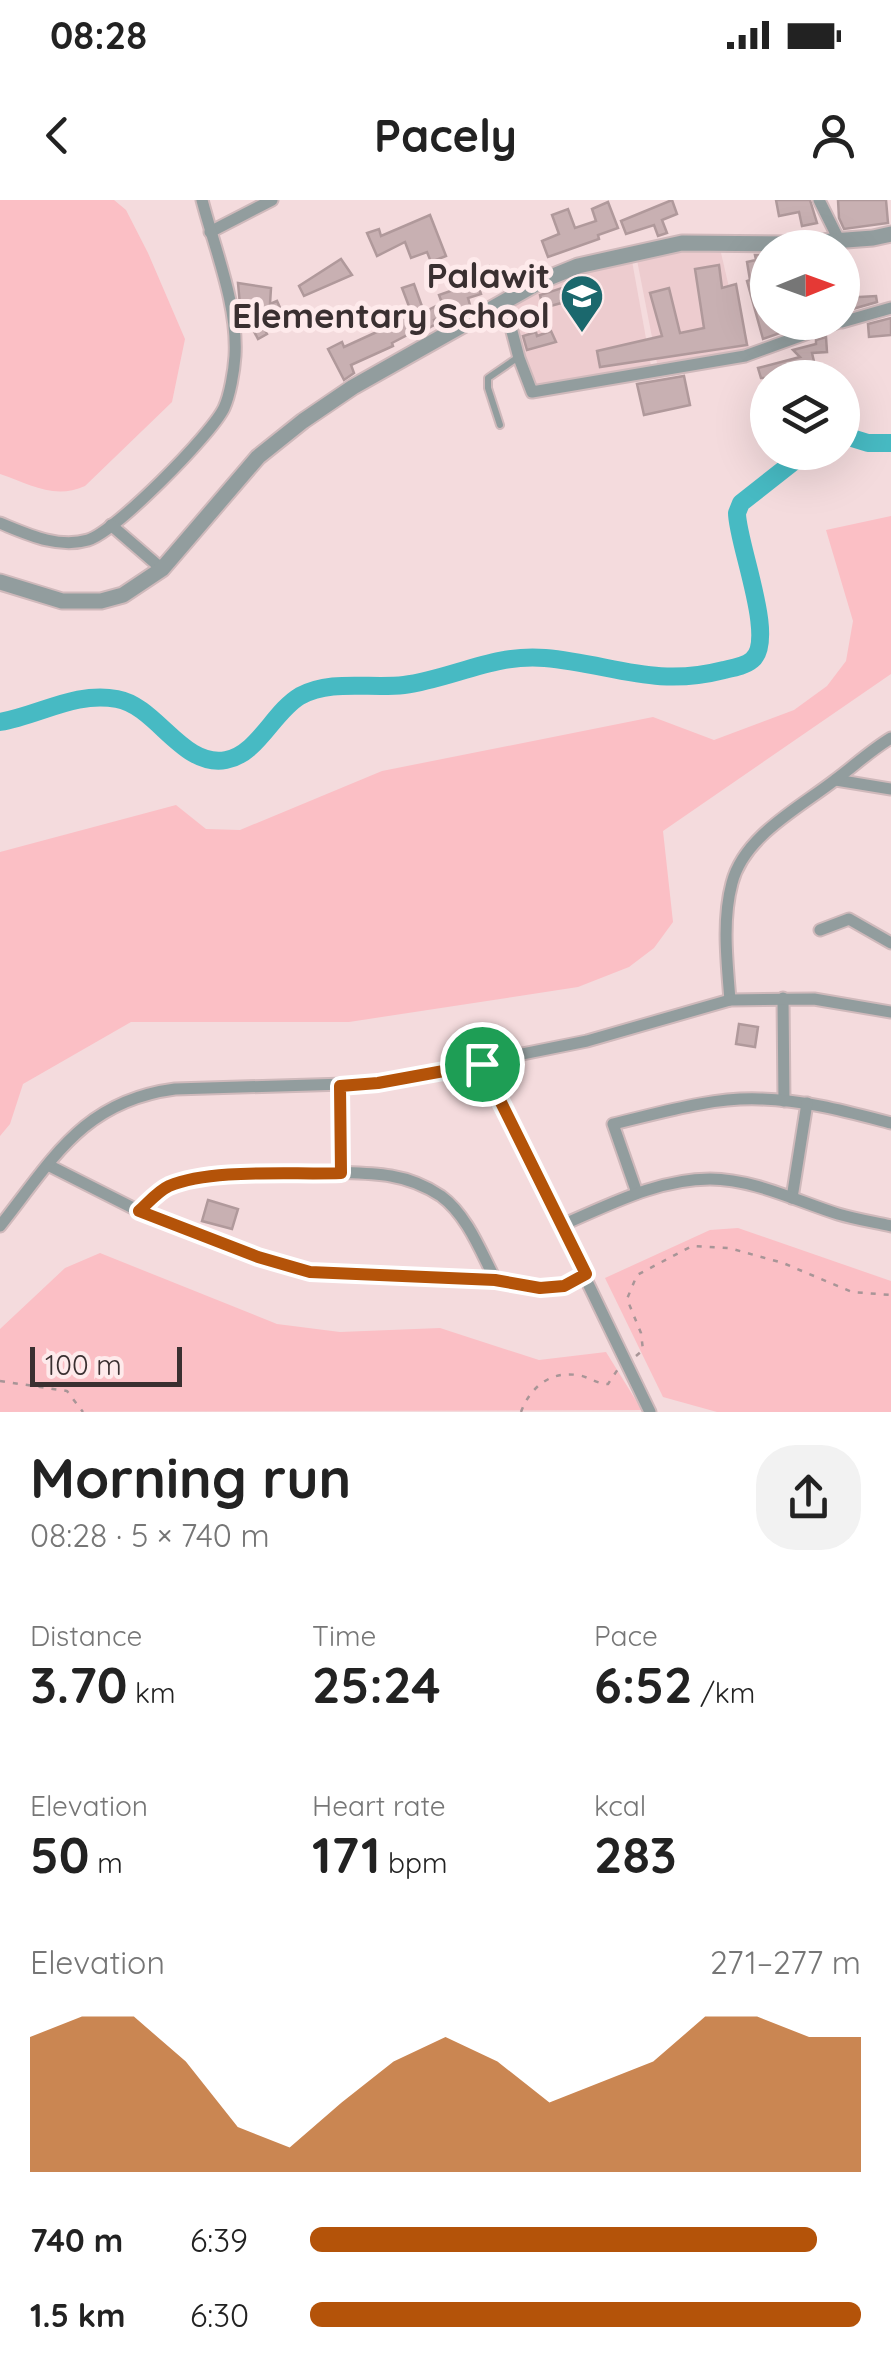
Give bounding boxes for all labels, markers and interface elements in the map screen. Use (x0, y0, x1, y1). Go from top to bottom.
text: 08:28 (50, 11, 147, 59)
text: Pacely (374, 107, 517, 163)
icon: back (30, 108, 85, 163)
icon: person (806, 108, 861, 163)
north arrow (750, 230, 860, 340)
map controls (750, 230, 860, 470)
place label: Palawit Elementary School (232, 253, 550, 337)
school or university icon: Palawit Elementary School (559, 273, 605, 334)
button: layers (750, 360, 860, 470)
pin (440, 1022, 525, 1107)
icon: arrive (455, 1037, 510, 1092)
scale bar (30, 1342, 182, 1386)
text: 100 m (45, 1347, 122, 1382)
text: Morning run (30, 1443, 351, 1512)
button: share (756, 1445, 861, 1550)
text: 08:28 · 5 × 740 m (30, 1515, 270, 1555)
text: Distance (30, 1618, 142, 1653)
text: Time (312, 1618, 376, 1653)
text: Pace (594, 1618, 658, 1653)
text: 3.70 (30, 1653, 127, 1716)
text: 25:24 (312, 1653, 441, 1716)
text: 6:52 (594, 1653, 693, 1716)
text: km (127, 1675, 176, 1710)
text: /km (693, 1675, 755, 1710)
text: Elevation (30, 1788, 148, 1823)
text: Heart rate (312, 1788, 446, 1823)
text: kcal (594, 1788, 646, 1823)
text: 50 (30, 1823, 90, 1886)
text: 171 (312, 1823, 380, 1886)
text: 283 (594, 1823, 677, 1886)
text: m (90, 1845, 123, 1880)
text: bpm (380, 1845, 447, 1880)
text: Elevation (30, 1942, 165, 1982)
text: 271–277 m (710, 1942, 861, 1982)
text: 740 m (30, 2220, 123, 2260)
text: 6:39 (190, 2220, 248, 2260)
text: 1.5 km (30, 2295, 126, 2335)
text: 6:30 (190, 2295, 249, 2335)

